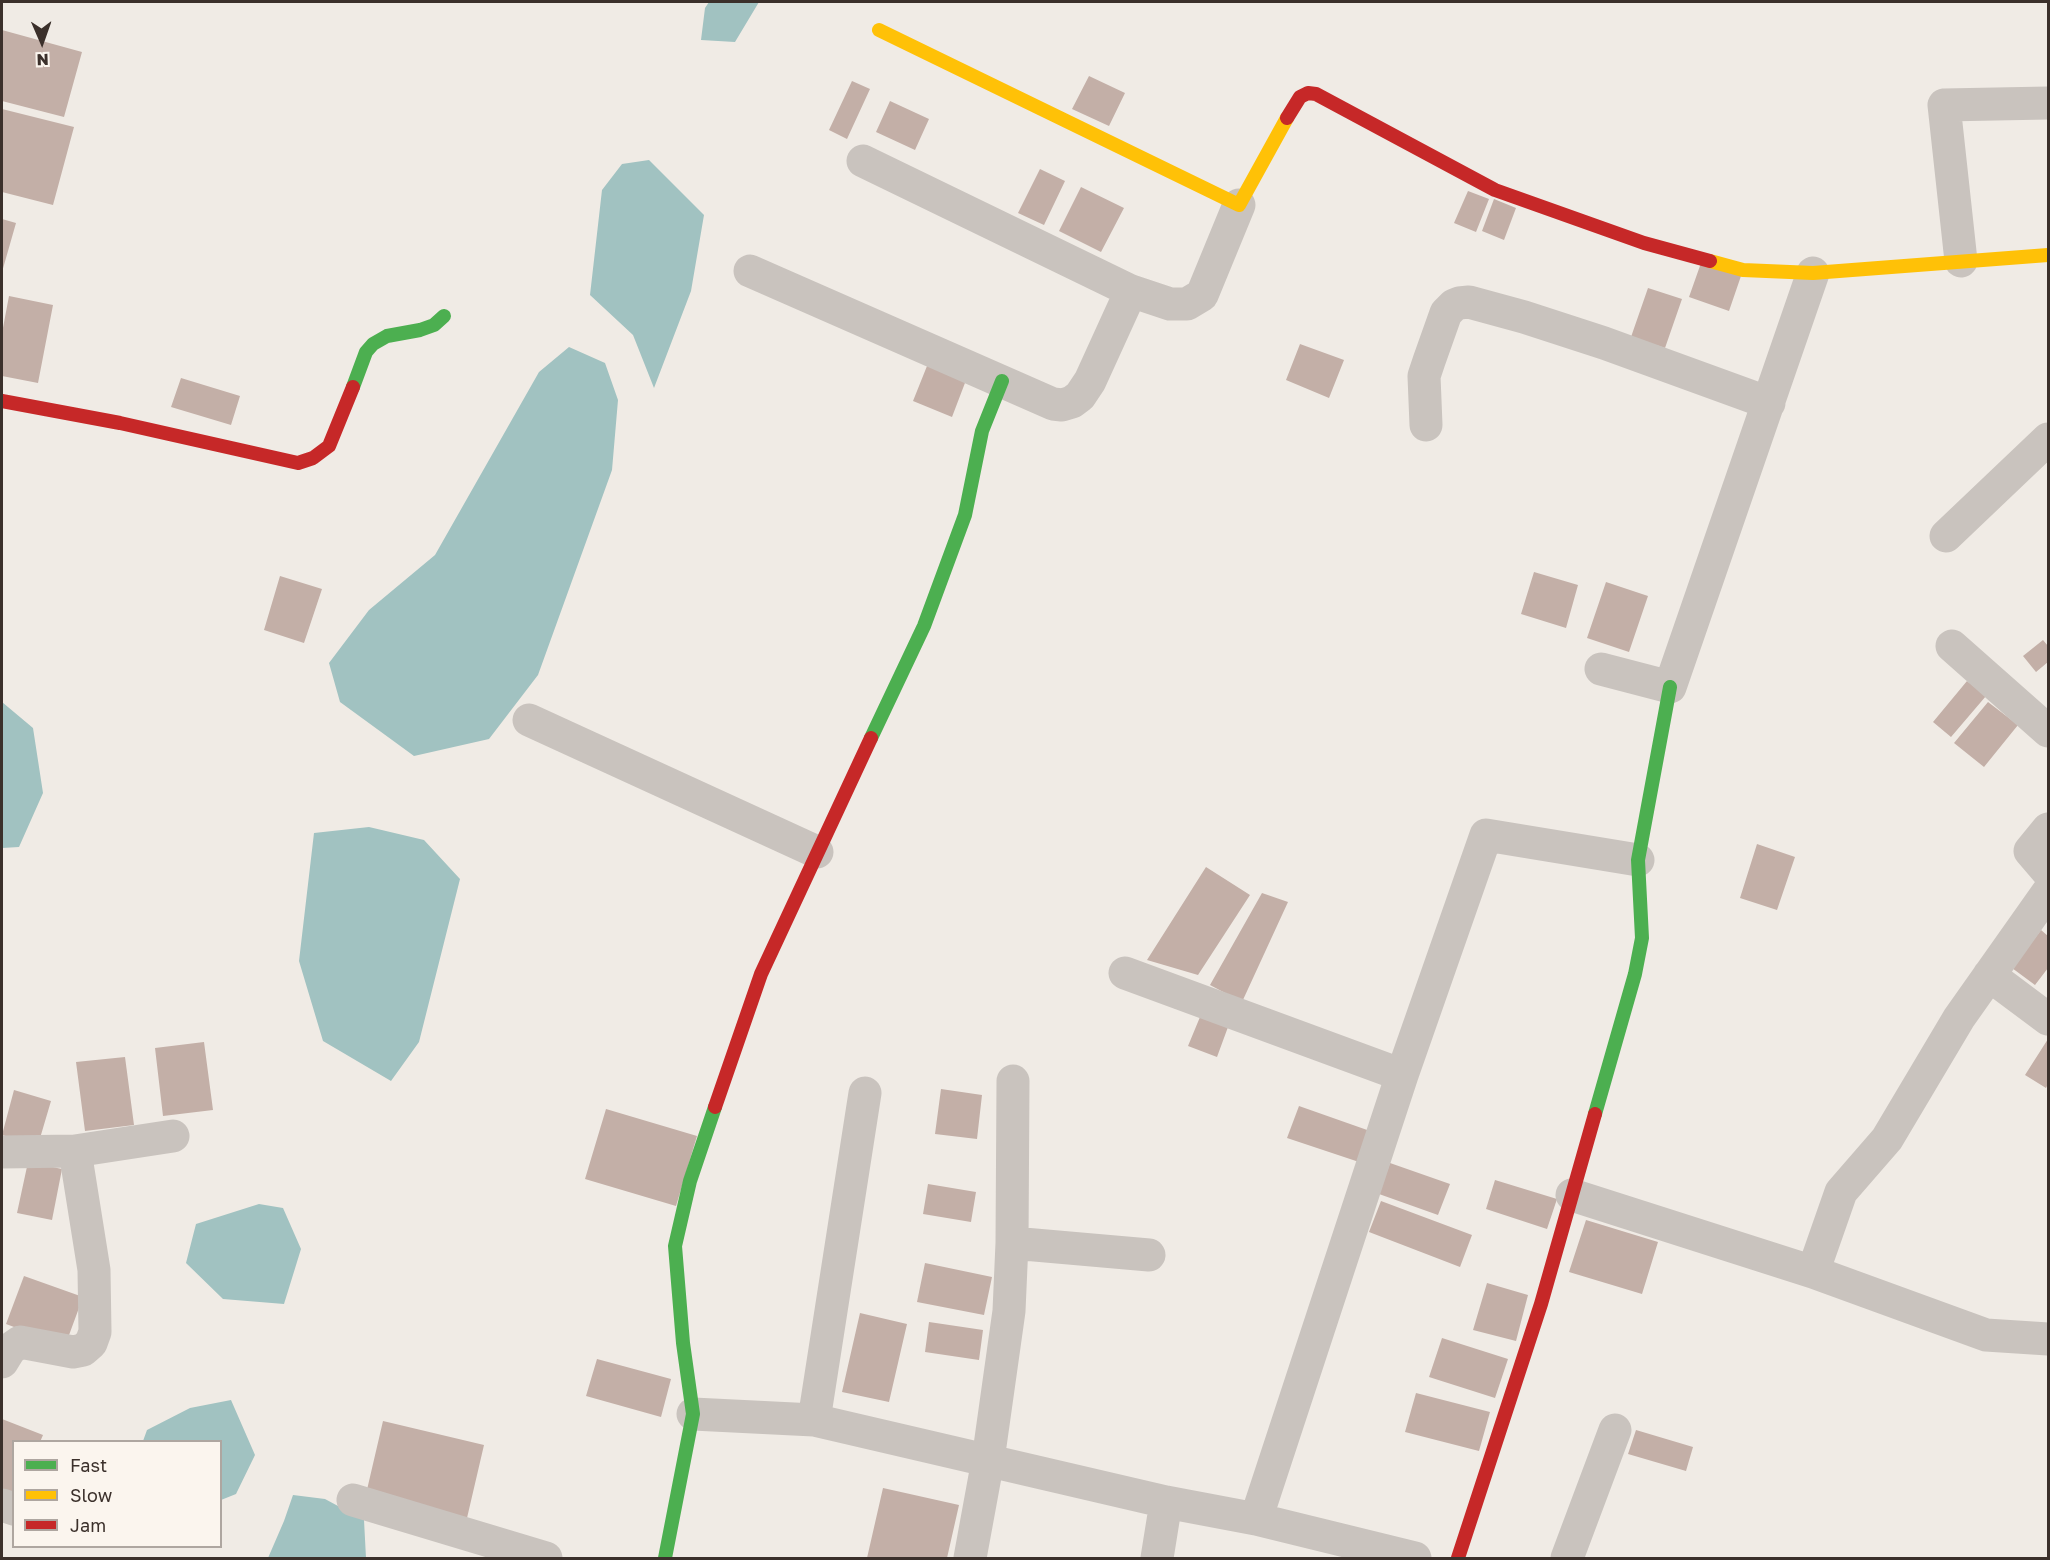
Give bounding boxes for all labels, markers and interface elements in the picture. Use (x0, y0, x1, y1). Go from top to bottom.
north arrow (12, 12, 72, 72)
text: N (36, 50, 49, 70)
legend (12, 1440, 222, 1548)
text: Fast (70, 1454, 107, 1476)
text: Slow (70, 1484, 112, 1506)
text: Jam (70, 1514, 106, 1536)

